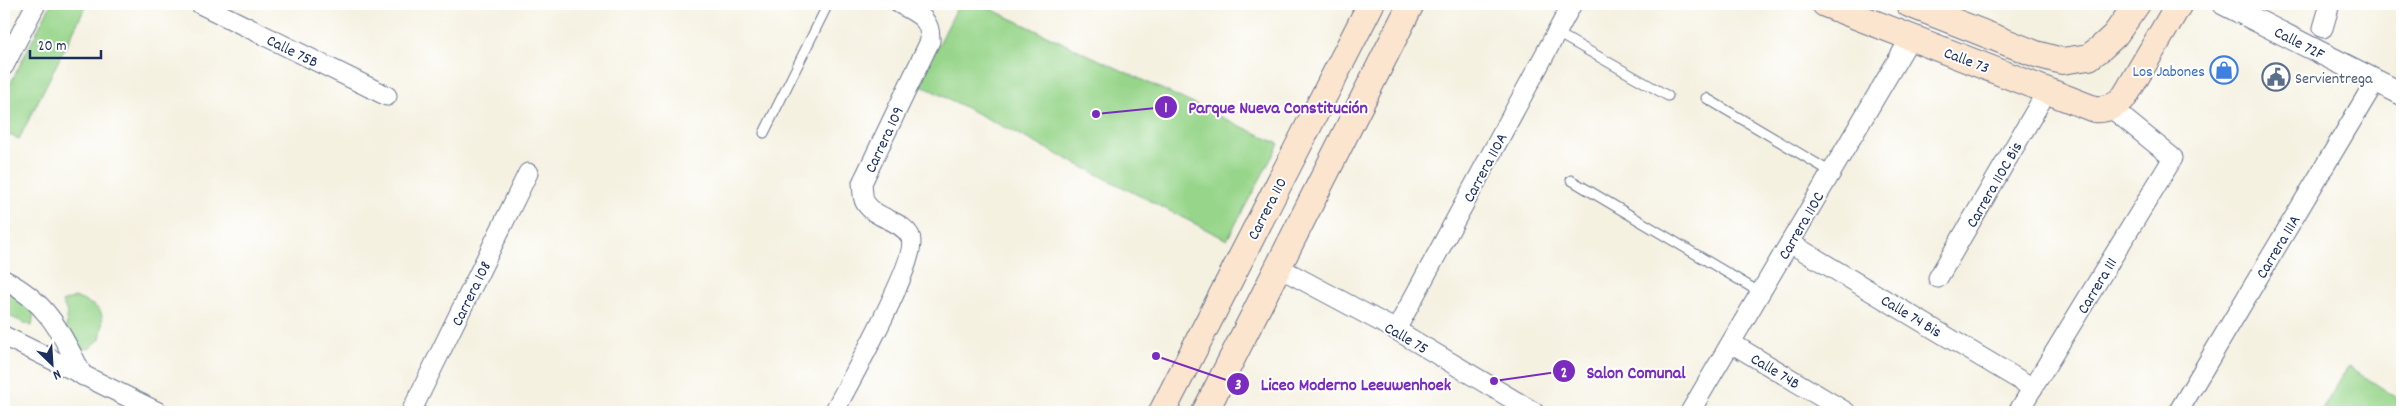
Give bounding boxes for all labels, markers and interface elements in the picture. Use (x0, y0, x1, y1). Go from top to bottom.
street label: Calle 72F (2270, 22, 2328, 67)
scale bar (30, 28, 101, 60)
street label: Calle 75B (262, 30, 322, 75)
text: 20 m (38, 36, 66, 58)
street label: Calle 73 (1940, 42, 1992, 80)
shop icon: Los Jabones (2209, 55, 2239, 85)
place label: Los Jabones (2132, 61, 2205, 84)
public building icon: Servientrega (2261, 62, 2291, 92)
place label: Servientrega (2295, 68, 2373, 91)
callout: Parque Nueva Constitución (1153, 91, 1378, 124)
text: Parque Nueva Constitución (1188, 97, 1368, 122)
text: 1 (1164, 98, 1168, 120)
street label: Carrera 109 (860, 103, 911, 177)
street label: Carrera 110A (1458, 129, 1514, 207)
street label: Carrera 110C Bis (1961, 138, 2029, 233)
street label: Carrera 110 (1243, 174, 1294, 244)
street label: Carrera 110C (1773, 188, 1831, 265)
street label: Carrera 111A (2251, 211, 2307, 284)
street label: Carrera 111 (2072, 254, 2124, 319)
street label: Carrera 108 (447, 258, 498, 331)
street label: Calle 74 Bis (1876, 290, 1946, 344)
street label: Calle 75 (1380, 317, 1432, 361)
north arrow (28, 338, 78, 388)
street label: Calle 74B (1746, 348, 1804, 396)
callout: Salon Comunal (1552, 355, 1696, 388)
text: Salon Comunal (1586, 362, 1686, 387)
text: N (49, 363, 64, 385)
text: 2 (1561, 363, 1567, 385)
callout: Liceo Moderno Leeuwenhoek (1226, 367, 1461, 400)
text: Liceo Moderno Leeuwenhoek (1261, 374, 1452, 399)
text: 3 (1235, 375, 1242, 397)

